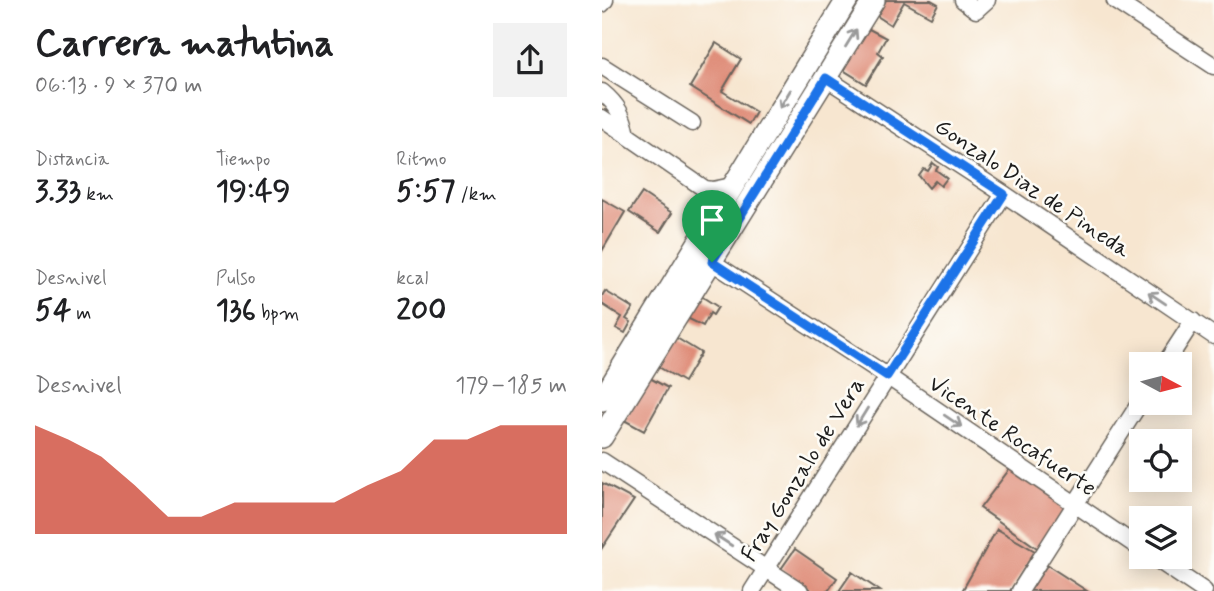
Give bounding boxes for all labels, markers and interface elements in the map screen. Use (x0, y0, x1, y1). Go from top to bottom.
text: Carrera matutina (35, 20, 334, 69)
button: share (493, 23, 567, 97)
one-way arrow (844, 28, 858, 48)
text: 06:13 · 9 × 370 m (35, 71, 203, 101)
one-way arrow (777, 89, 791, 109)
street label: Gonzalo Diaz de Pineda (928, 112, 1136, 265)
text: Distancia (35, 147, 109, 172)
text: Tiempo (216, 147, 270, 172)
text: Ritmo (396, 147, 447, 172)
text: 3.33 (35, 172, 81, 211)
text: 19:49 (216, 172, 290, 211)
text: 5:57 (396, 172, 455, 211)
text: km (81, 182, 114, 207)
text: /km (455, 182, 497, 207)
pin (682, 190, 742, 262)
icon: arrive (693, 201, 731, 239)
text: Desnivel (35, 266, 107, 291)
text: Pulso (216, 266, 255, 291)
text: kcal (396, 266, 428, 291)
text: 54 (35, 291, 71, 330)
text: 136 (216, 291, 256, 330)
text: 200 (396, 291, 446, 330)
one-way arrow (1148, 291, 1168, 305)
text: m (71, 301, 91, 326)
text: bpm (256, 301, 299, 326)
north arrow (1129, 352, 1192, 415)
map controls (1129, 352, 1192, 569)
street label: Vicente Rocafuerte (922, 369, 1102, 504)
text: Desnivel (35, 371, 122, 401)
text: 179–185 m (455, 371, 567, 401)
street label: Fray Gonzalo de Vera (735, 372, 873, 568)
one-way arrow (854, 406, 868, 426)
one-way arrow (943, 414, 962, 428)
button: locate (1129, 429, 1192, 492)
button: layers (1129, 506, 1192, 569)
one-way arrow (714, 532, 733, 547)

